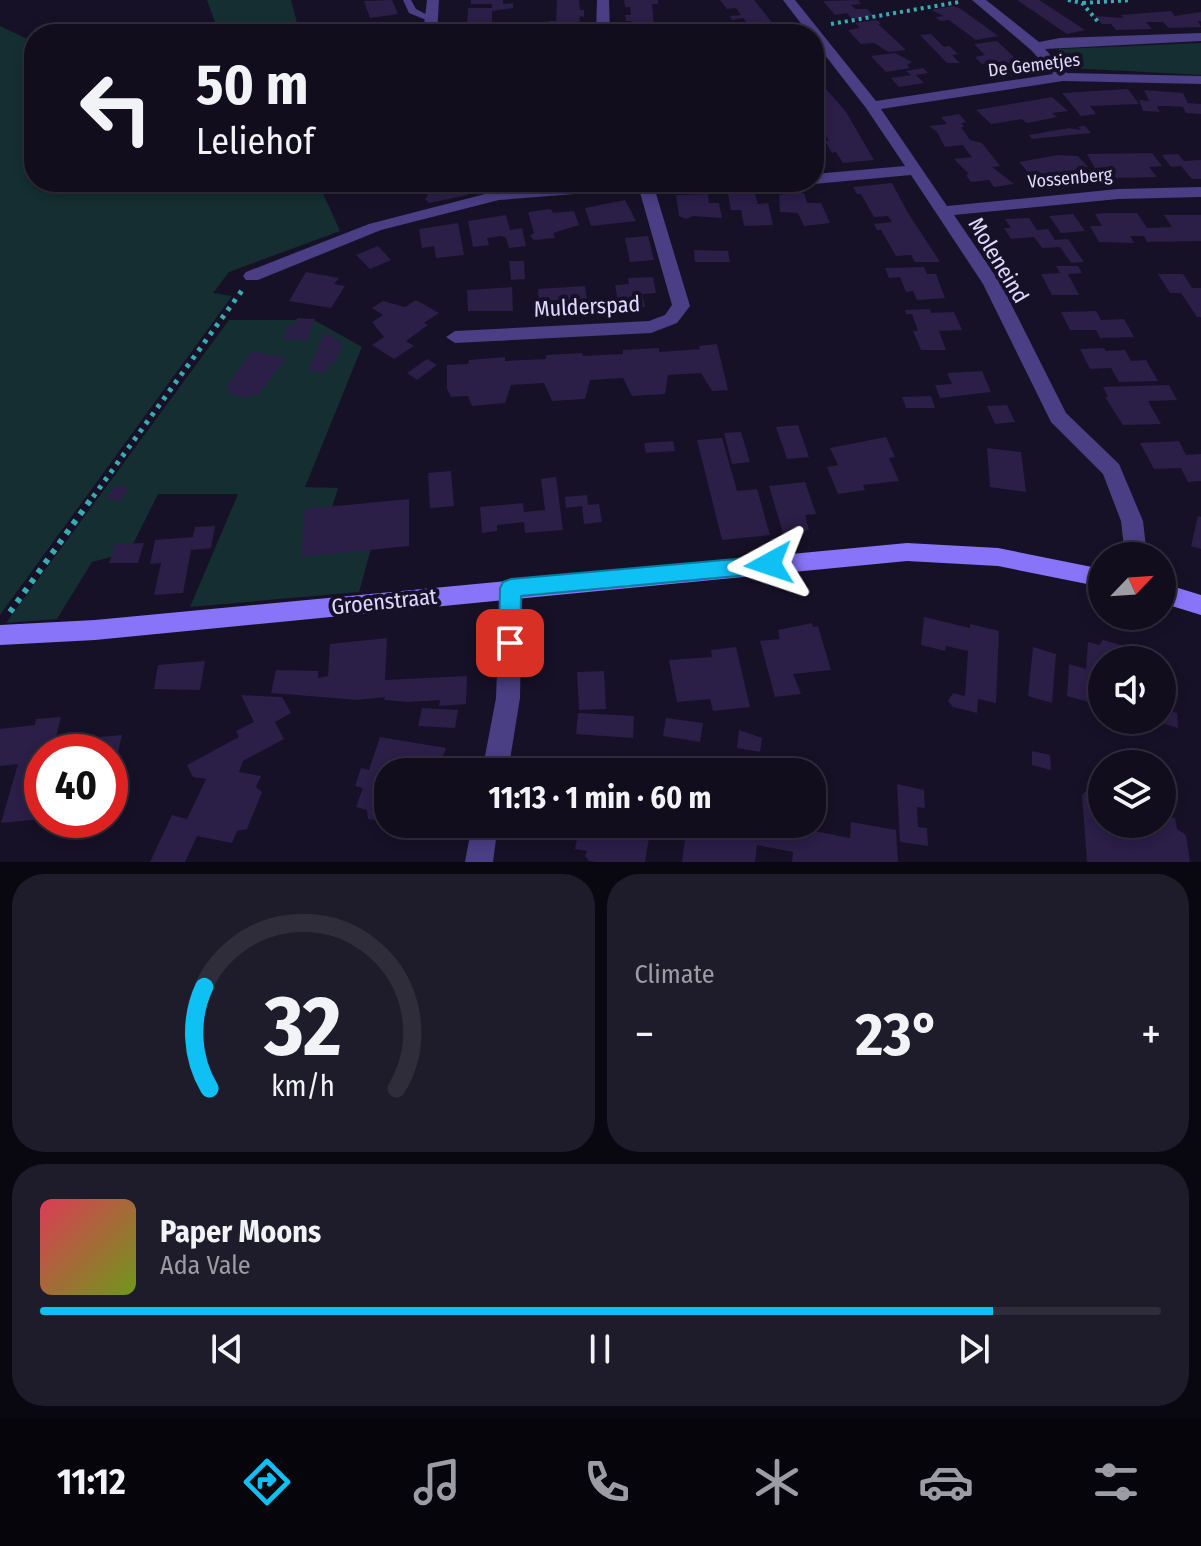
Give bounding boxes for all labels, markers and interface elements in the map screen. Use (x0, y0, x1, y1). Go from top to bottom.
street label: De Gemetjes (987, 48, 1082, 82)
text: 50 m (196, 52, 308, 119)
icon: left (64, 56, 168, 160)
text: Leliehof (196, 120, 314, 164)
street label: Vossenberg (1027, 163, 1114, 193)
street label: Moleneind (962, 213, 1035, 308)
street label: Mulderspad (533, 290, 641, 323)
position arrow (727, 522, 811, 606)
north arrow (1088, 542, 1176, 630)
map controls (1088, 542, 1176, 838)
street label: Groenstraat (330, 582, 439, 620)
pin (476, 609, 544, 677)
icon: arrive (488, 621, 532, 665)
button: sound (1088, 646, 1176, 734)
speed limit sign: 40 (24, 734, 128, 838)
button: layers (1088, 750, 1176, 838)
text: 11:13 · 1 min · 60 m (489, 780, 711, 816)
text: Climate (635, 959, 715, 990)
text: 32 (264, 977, 342, 1077)
text: 23° (856, 999, 940, 1071)
text: − (635, 1008, 654, 1061)
text: + (1141, 1008, 1161, 1061)
text: km/h (271, 1069, 335, 1104)
text: Paper Moons (160, 1214, 321, 1250)
text: Ada Vale (160, 1250, 251, 1281)
icon: previous (205, 1327, 249, 1371)
icon: pause (578, 1327, 622, 1371)
icon: next (952, 1327, 996, 1371)
icon: directions (239, 1454, 295, 1510)
icon: music (409, 1454, 465, 1510)
icon: phone (579, 1454, 635, 1510)
icon: climate (749, 1454, 805, 1510)
icon: car (918, 1454, 974, 1510)
icon: filters (1088, 1454, 1144, 1510)
text: 11:12 (57, 1460, 126, 1504)

